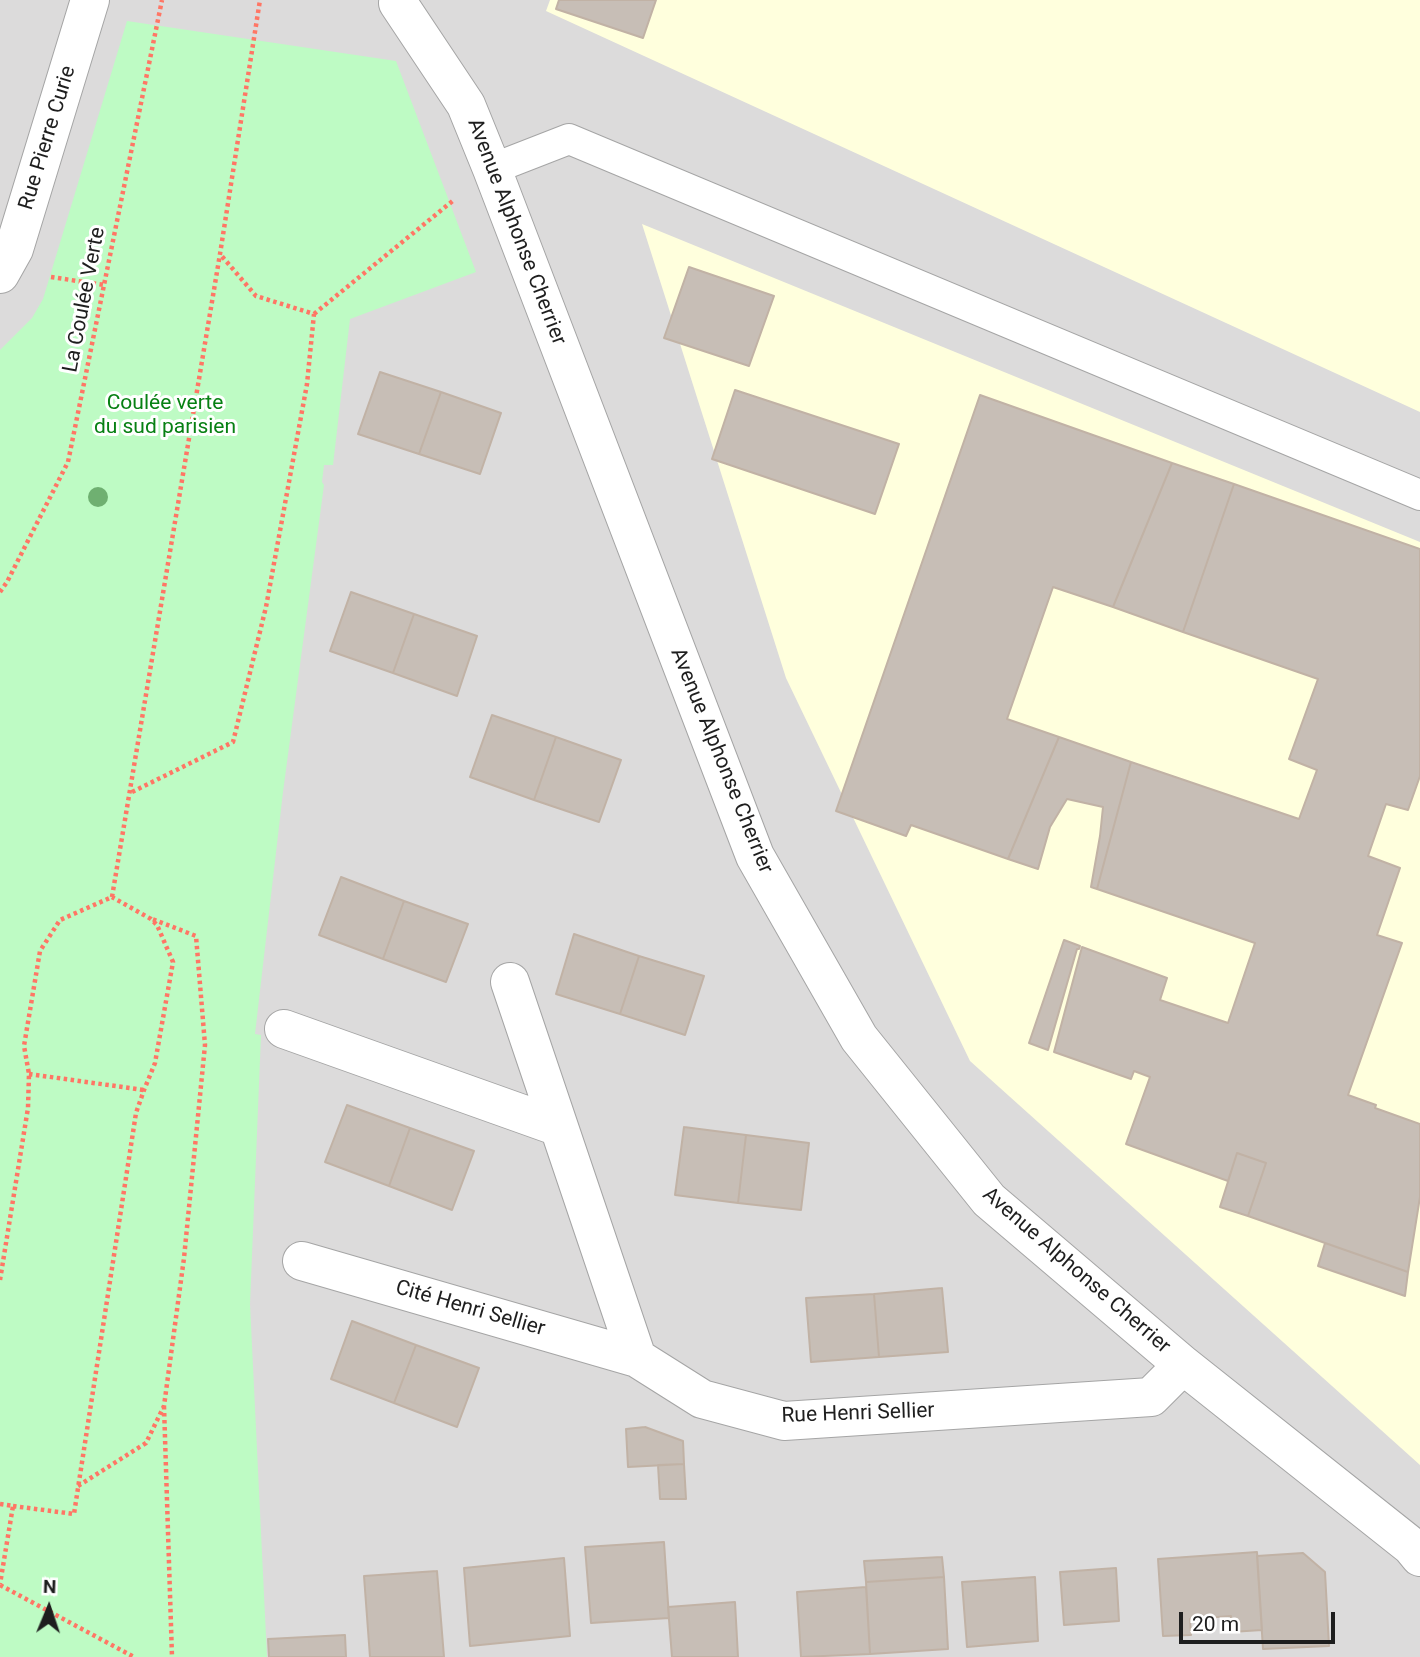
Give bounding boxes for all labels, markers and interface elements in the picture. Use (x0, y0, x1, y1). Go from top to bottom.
street label: Rue Pierre Curie (14, 63, 82, 213)
street label: Avenue Alphonse Cherrier (461, 115, 571, 349)
street label: La Coulée Verte (59, 225, 111, 375)
park label: Coulée verte du sud parisien (94, 391, 236, 441)
street label: Avenue Alphonse Cherrier (664, 645, 778, 877)
street label: Avenue Alphonse Cherrier (977, 1183, 1175, 1359)
street label: Cité Henri Sellier (392, 1276, 548, 1342)
street label: Rue Henri Sellier (781, 1399, 935, 1429)
north arrow (14, 1573, 84, 1643)
text: N (43, 1575, 57, 1598)
scale bar (1182, 1598, 1338, 1642)
text: 20 m (1192, 1612, 1239, 1636)

